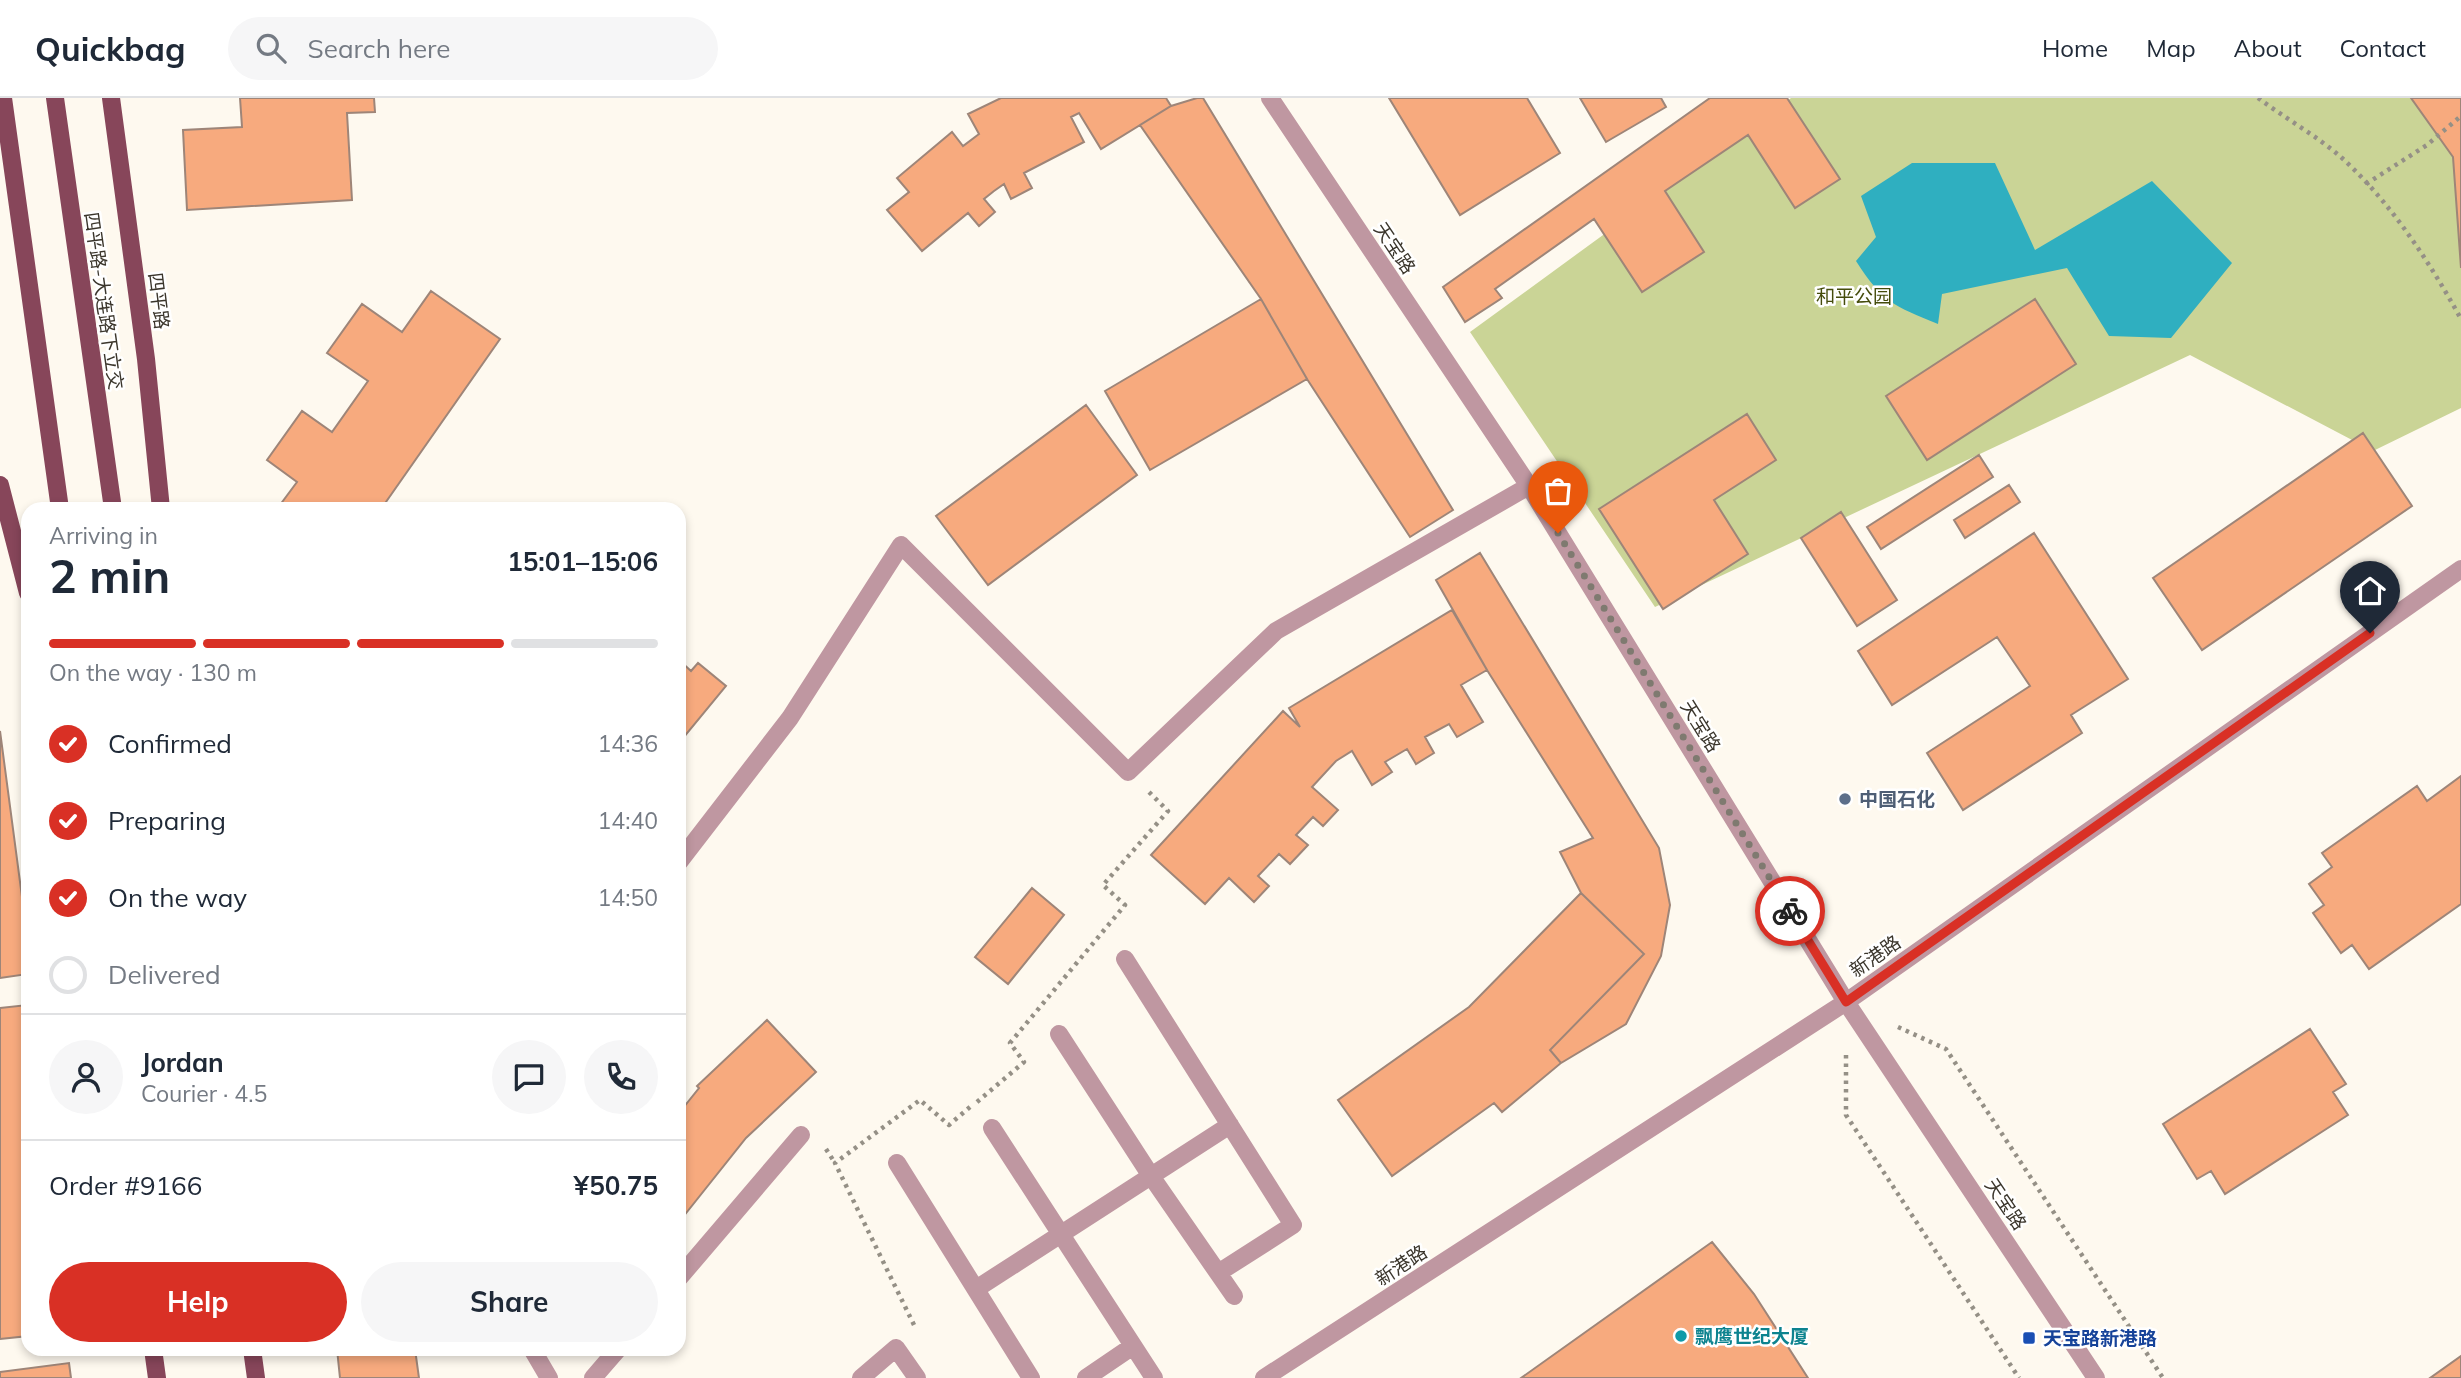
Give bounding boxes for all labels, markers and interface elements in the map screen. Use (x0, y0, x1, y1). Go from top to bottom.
search box (228, 17, 718, 80)
text: Quickbag (35, 28, 186, 69)
icon: search (252, 29, 290, 67)
text: Search here (308, 32, 450, 65)
text: Home (2042, 33, 2108, 63)
text: Map (2146, 33, 2196, 63)
text: About (2234, 33, 2302, 63)
text: Contact (2340, 33, 2426, 63)
street label: 四平路-大连路下立交 (80, 211, 128, 391)
street label: 天宝路 (1369, 218, 1421, 278)
street label: 四平路 (144, 271, 174, 331)
park label: 和平公园 (1816, 284, 1892, 308)
pin (1528, 461, 1588, 533)
icon: bag (1539, 472, 1577, 510)
text: Arriving in (49, 521, 158, 550)
text: 15:01–15:06 (507, 545, 658, 578)
text: 2 min (49, 547, 170, 605)
pin (2340, 561, 2400, 633)
icon: home (2351, 572, 2389, 610)
text: On the way · 130 m (49, 658, 257, 687)
street label: 天宝路 (1676, 695, 1726, 757)
icon: check (49, 725, 87, 763)
text: Confirmed (108, 727, 232, 760)
text: 14:36 (598, 729, 658, 758)
place label: 中国石化 (1859, 787, 1935, 811)
marker: 中国石化 (1837, 791, 1853, 807)
icon: check (49, 802, 87, 840)
text: Preparing (108, 804, 226, 837)
text: 14:40 (598, 806, 658, 835)
courier (1755, 876, 1825, 946)
icon: check (49, 879, 87, 917)
text: On the way (108, 881, 247, 914)
text: 14:50 (598, 883, 658, 912)
icon: bike (1771, 892, 1809, 930)
street label: 新港路 (1845, 930, 1905, 982)
text: Delivered (108, 958, 221, 991)
button: person (49, 1040, 123, 1114)
button: chat (492, 1040, 566, 1114)
button: phone (584, 1040, 658, 1114)
text: Jordan (141, 1046, 224, 1079)
text: Courier · 4.5 (141, 1079, 267, 1108)
text: Order #9166 (49, 1169, 202, 1202)
text: ¥50.75 (574, 1169, 658, 1202)
street label: 天宝路 (1980, 1174, 2032, 1234)
street label: 新港路 (1371, 1239, 1431, 1291)
button: Help (49, 1262, 347, 1342)
button: Share (361, 1262, 658, 1342)
place label: 飘鹰世纪大厦 (1695, 1324, 1809, 1348)
place label: 天宝路新港路 (2043, 1326, 2157, 1350)
marker: 飘鹰世纪大厦 (1673, 1328, 1689, 1344)
marker: 天宝路新港路 (2021, 1330, 2037, 1346)

